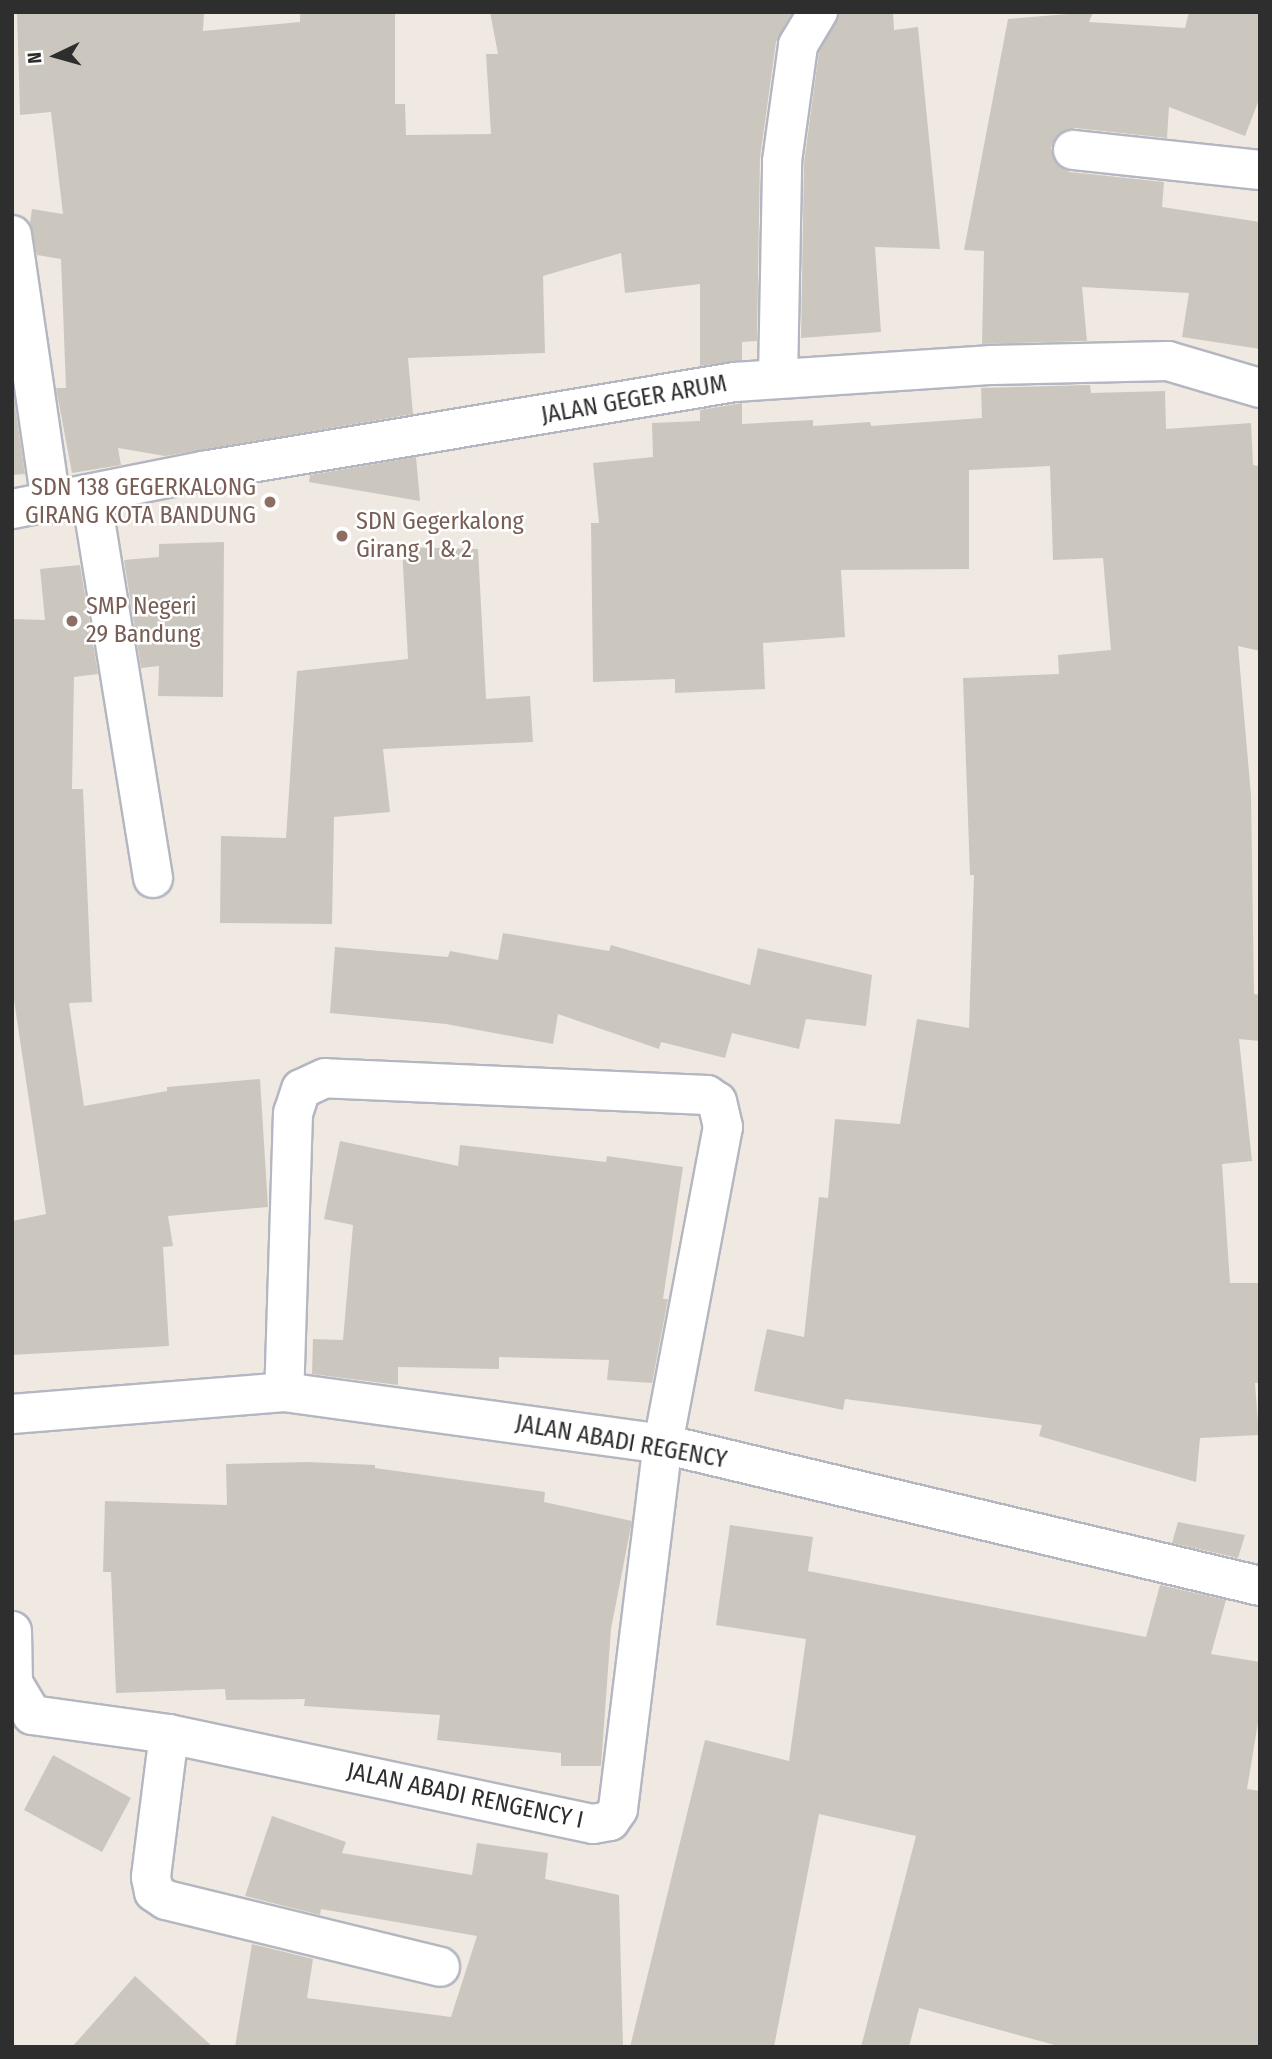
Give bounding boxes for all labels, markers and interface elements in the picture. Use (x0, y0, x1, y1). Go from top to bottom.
north arrow (21, 21, 91, 91)
text: N (23, 51, 47, 65)
street label: JALAN GEGER ARUM (539, 370, 729, 430)
place label: SDN 138 GEGERKALONG GIRANG KOTA BANDUNG (25, 474, 256, 530)
marker: SDN 138 GEGERKALONG GIRANG KOTA BANDUNG (262, 494, 278, 510)
place label: SDN Gegerkalong Girang 1 & 2 (356, 508, 524, 564)
marker: SDN Gegerkalong Girang 1 & 2 (334, 528, 350, 544)
place label: SMP Negeri 29 Bandung (86, 593, 201, 649)
marker: SMP Negeri 29 Bandung (64, 613, 80, 629)
street label: JALAN ABADI REGENCY (513, 1409, 729, 1475)
street label: JALAN ABADI RENGENCY I (344, 1757, 586, 1835)

